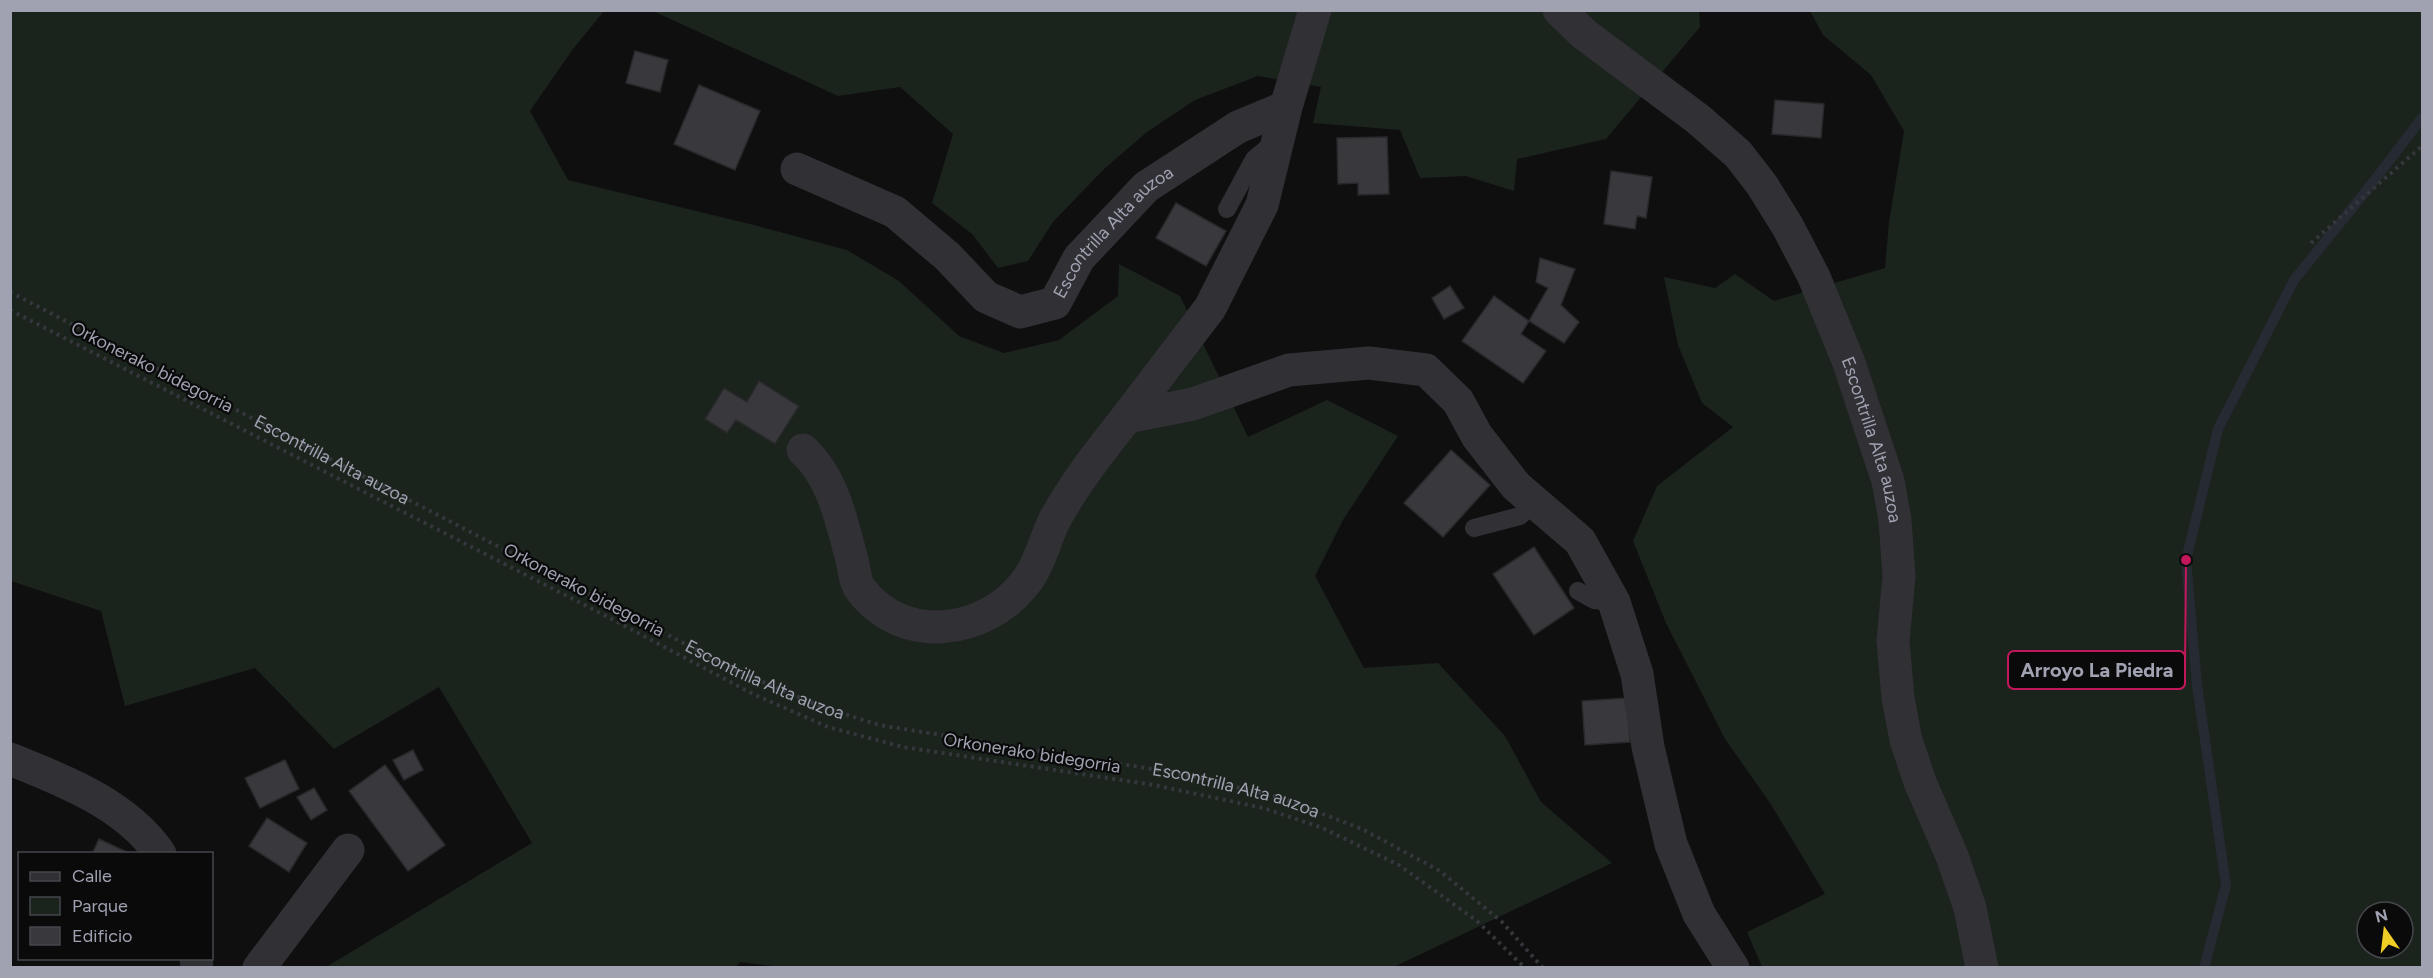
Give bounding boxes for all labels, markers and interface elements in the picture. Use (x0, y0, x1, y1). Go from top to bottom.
street label: Escontrilla Alta auzoa (1049, 161, 1178, 302)
street label: Orkonerako bidegorria (67, 317, 237, 417)
street label: Escontrilla Alta auzoa (1837, 353, 1906, 524)
street label: Escontrilla Alta auzoa (250, 410, 413, 509)
street label: Orkonerako bidegorria (500, 538, 668, 642)
street label: Escontrilla Alta auzoa (681, 635, 847, 724)
callout: Arroyo La Piedra (2008, 651, 2185, 689)
text: Arroyo La Piedra (2021, 658, 2173, 682)
street label: Orkonerako bidegorria (942, 728, 1122, 778)
street label: Escontrilla Alta auzoa (1151, 758, 1323, 823)
legend (18, 852, 213, 960)
text: Calle (72, 865, 112, 887)
text: Parque (72, 895, 128, 917)
north arrow (2355, 900, 2415, 960)
text: N (2373, 905, 2390, 927)
text: Edificio (72, 925, 133, 947)

